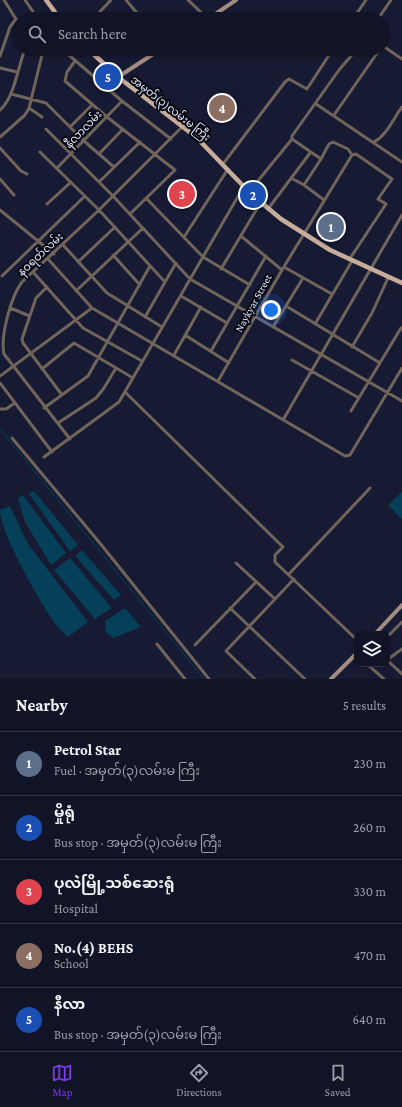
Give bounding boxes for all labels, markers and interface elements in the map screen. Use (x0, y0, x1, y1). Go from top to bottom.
search box (12, 12, 390, 56)
icon: search (26, 23, 48, 45)
text: Search here (58, 26, 127, 42)
pin: 5 (95, 62, 121, 92)
street label: အမှတ်(၃)လမ်းမ ကြီး (127, 72, 214, 145)
pin: 4 (209, 93, 235, 123)
street label: နီလာလမ်း (62, 107, 106, 152)
pin: 3 (169, 179, 195, 209)
pin: 2 (240, 180, 266, 210)
pin: 1 (318, 212, 344, 242)
street label: နဝရတ်လမ်း (14, 229, 67, 280)
street label: Naykyar Street (232, 272, 275, 334)
your location (261, 300, 281, 320)
map controls (354, 631, 390, 667)
button: layers (354, 631, 390, 667)
text: Nearby (16, 696, 68, 715)
text: 5 results (343, 698, 386, 713)
text: Petrol Star (54, 742, 121, 758)
text: 1 (27, 756, 31, 771)
text: 230 m (353, 756, 386, 771)
text: Fuel · အမှတ်(၃)လမ်းမ ကြီး (54, 763, 200, 778)
text: မှိုရုံ (54, 804, 75, 820)
text: 2 (26, 820, 32, 835)
text: 260 m (353, 820, 386, 835)
text: Bus stop · အမှတ်(၃)လမ်းမ ကြီး (54, 835, 222, 850)
text: ပုလဲမြို့သစ်ဆေးရုံ (54, 875, 175, 891)
text: 3 (26, 884, 32, 899)
text: 330 m (353, 884, 386, 899)
text: Hospital (54, 901, 98, 916)
text: No.(4) BEHS (54, 940, 133, 956)
text: 4 (25, 948, 33, 963)
text: 470 m (354, 948, 386, 963)
text: School (54, 956, 89, 971)
text: နီလာ (54, 996, 85, 1012)
text: 5 (26, 1012, 32, 1027)
text: 640 m (353, 1012, 386, 1027)
text: Bus stop · အမှတ်(၃)လမ်းမ ကြီး (54, 1027, 222, 1042)
tab: Map (51, 1062, 73, 1098)
tab: Directions (176, 1062, 222, 1098)
tab: Saved (325, 1062, 351, 1098)

